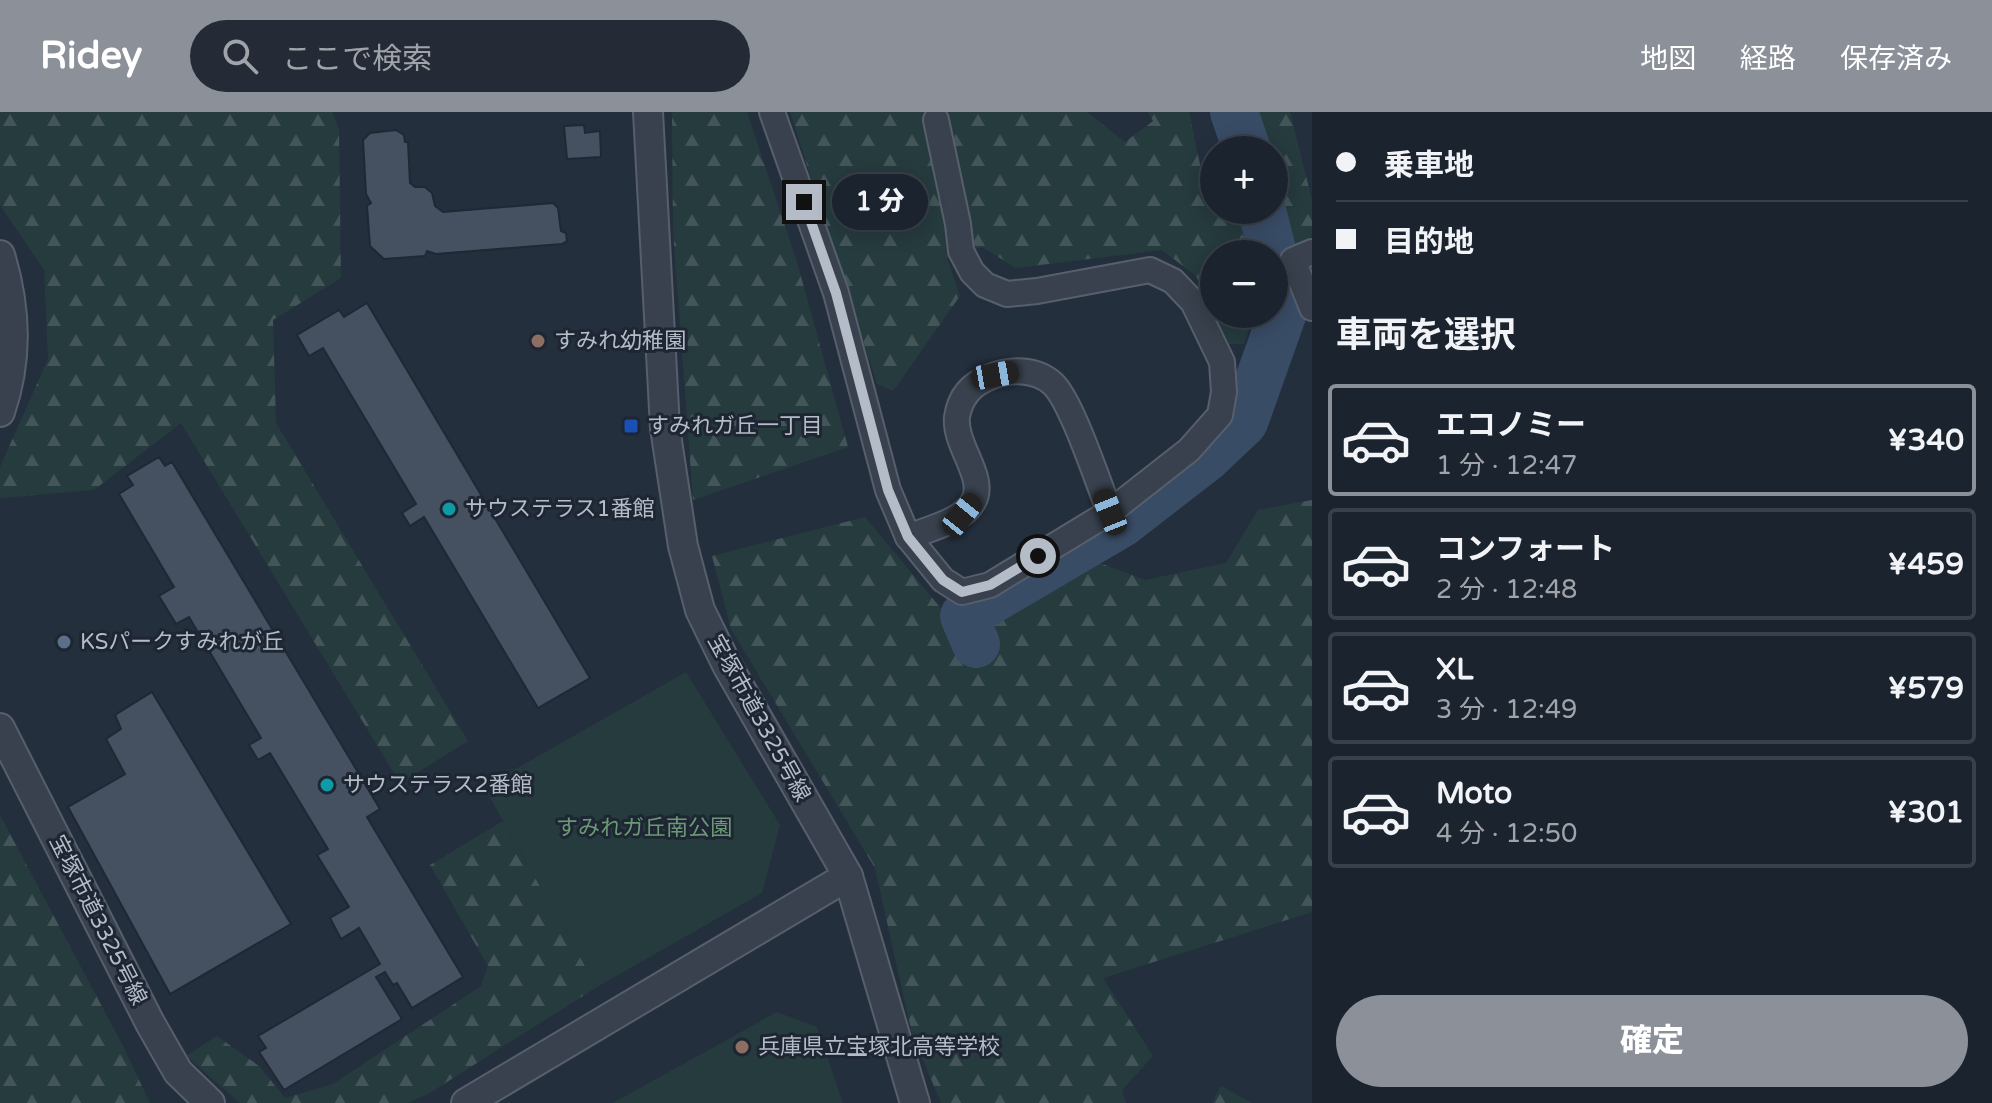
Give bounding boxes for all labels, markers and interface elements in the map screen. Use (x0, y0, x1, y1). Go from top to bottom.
search box (190, 20, 750, 92)
text: Ridey (40, 33, 142, 79)
icon: search (218, 34, 262, 78)
text: ここで検索 (282, 41, 432, 78)
text: 地図 (1640, 42, 1696, 76)
text: 経路 (1740, 42, 1796, 76)
text: 保存済み (1840, 42, 1952, 76)
map controls (1200, 136, 1288, 328)
button: + (1200, 136, 1288, 224)
text: 乗車地 (1384, 147, 1474, 184)
callout: 1 分 (832, 174, 928, 230)
route end (786, 184, 822, 220)
text: 1 分 (855, 186, 905, 217)
text: 目的地 (1384, 224, 1474, 261)
button: − (1200, 240, 1288, 328)
text: 車両を選択 (1336, 314, 1516, 357)
place label: すみれ幼稚園 (554, 328, 686, 354)
marker: すみれ幼稚園 (529, 332, 547, 350)
car (969, 359, 1021, 391)
icon: car (1340, 404, 1412, 476)
text: エコノミー (1436, 407, 1586, 444)
place label: すみれガ丘一丁目 (647, 413, 823, 439)
marker: すみれガ丘一丁目 (622, 417, 640, 435)
text: ¥340 (1888, 422, 1964, 459)
text: 1 分 · 12:47 (1436, 450, 1577, 481)
car (1090, 485, 1130, 539)
car (938, 489, 986, 541)
place label: サウステラス1番館 (465, 496, 654, 522)
marker: サウステラス1番館 (440, 500, 458, 518)
icon: car (1340, 528, 1412, 600)
text: コンフォート (1436, 531, 1615, 568)
route start (1020, 538, 1056, 574)
text: ¥459 (1888, 546, 1964, 583)
text: 2 分 · 12:48 (1436, 574, 1577, 605)
place label: KSパークすみれが丘 (80, 629, 284, 655)
street label: 宝塚市道3325号線 (702, 630, 816, 806)
marker: KSパークすみれが丘 (55, 633, 73, 651)
text: XL (1436, 651, 1473, 688)
icon: car (1340, 652, 1412, 724)
text: ¥579 (1888, 670, 1964, 707)
text: 3 分 · 12:49 (1436, 694, 1577, 725)
place label: サウステラス2番館 (343, 772, 532, 798)
text: Moto (1436, 775, 1512, 812)
marker: サウステラス2番館 (318, 776, 336, 794)
icon: car (1340, 776, 1412, 848)
text: ¥301 (1888, 794, 1964, 831)
park label: すみれガ丘南公園 (556, 815, 732, 841)
text: 4 分 · 12:50 (1436, 818, 1577, 849)
street label: 宝塚市道3325号線 (44, 831, 152, 1009)
button: 確定 (1336, 995, 1968, 1087)
place label: 兵庫県立宝塚北高等学校 (758, 1034, 1000, 1060)
marker: 兵庫県立宝塚北高等学校 (733, 1038, 751, 1056)

